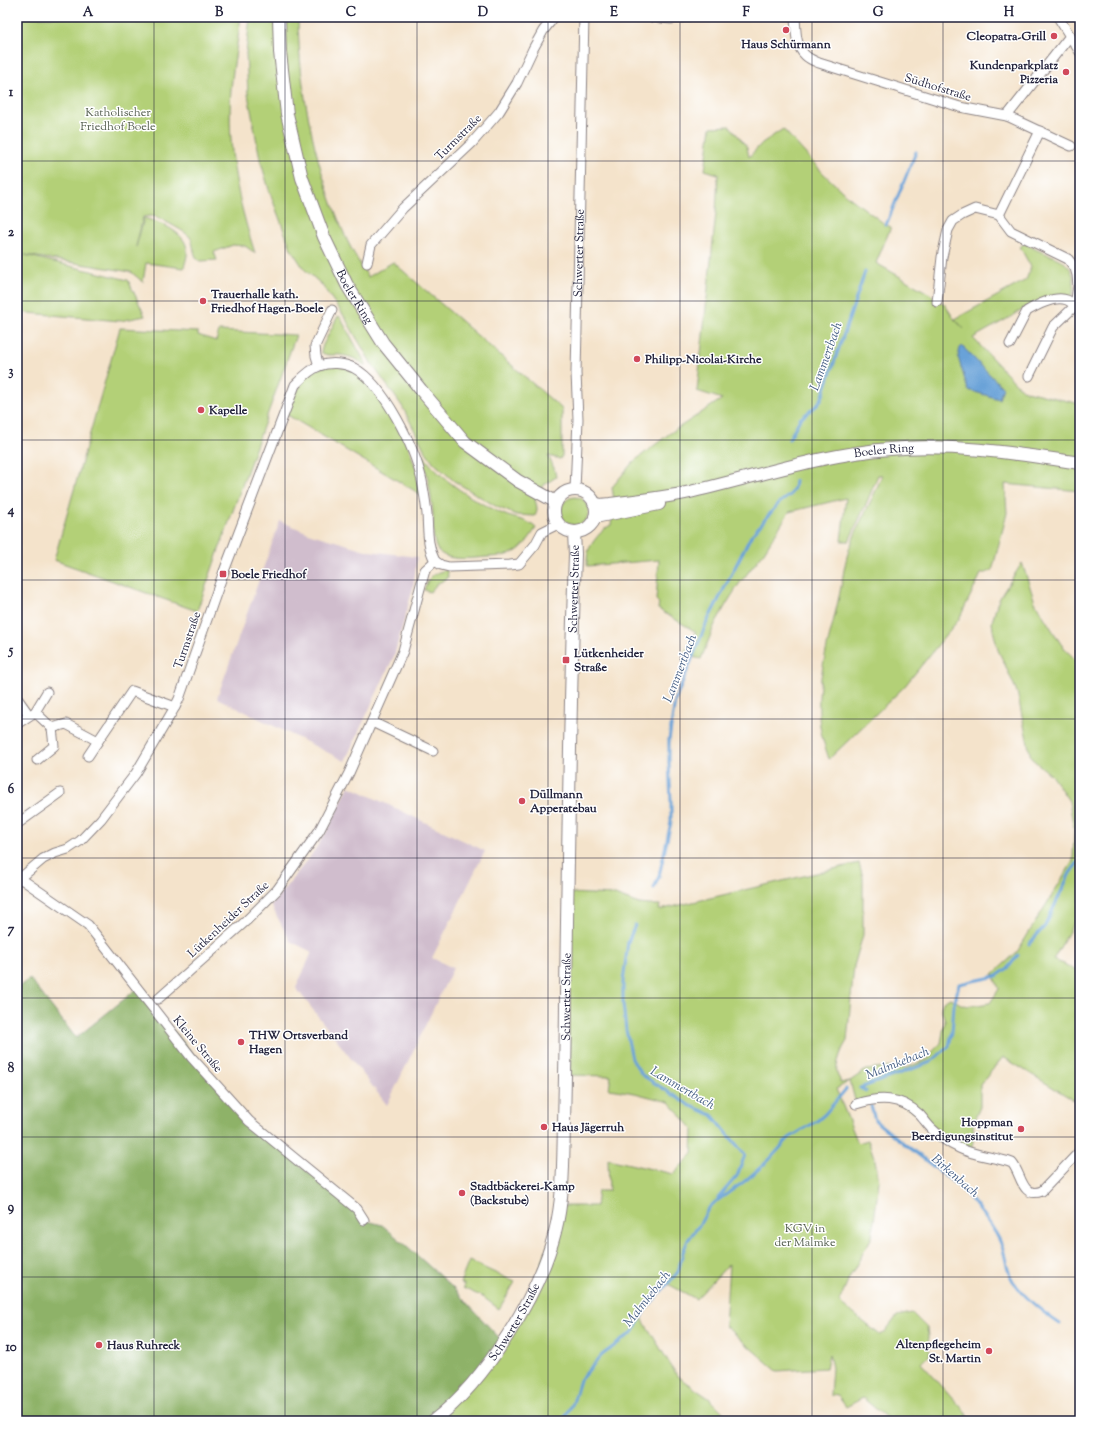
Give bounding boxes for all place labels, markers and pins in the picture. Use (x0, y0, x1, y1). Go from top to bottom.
marker: Haus Schürmann (781, 25, 791, 35)
place label: Cleopatra-Grill (967, 28, 1047, 46)
marker: Cleopatra-Grill (1049, 31, 1059, 41)
place label: Haus Schürmann (740, 36, 832, 54)
place label: Kundenparkplatz Pizzeria (969, 57, 1058, 89)
marker: Kundenparkplatz Pizzeria (1061, 67, 1071, 77)
place label: Trauerhalle kath. Friedhof Hagen-Boele (210, 286, 324, 318)
marker: Trauerhalle kath. Friedhof Hagen-Boele (198, 296, 208, 306)
place label: Philipp-Nicolai-Kirche (644, 351, 762, 369)
marker: Philipp-Nicolai-Kirche (632, 354, 642, 364)
place label: Kapelle (208, 402, 248, 420)
marker: Kapelle (196, 405, 206, 415)
place label: Boele Friedhof (230, 566, 307, 584)
marker: Boele Friedhof (218, 569, 228, 579)
place label: Lütkenheider Straße (573, 645, 644, 677)
marker: Lütkenheider Straße (561, 655, 571, 665)
place label: Düllmann Apperatebau (529, 786, 597, 818)
marker: Düllmann Apperatebau (517, 796, 527, 806)
place label: THW Ortsverband Hagen (248, 1027, 348, 1059)
marker: THW Ortsverband Hagen (236, 1037, 246, 1047)
place label: Hoppman Beerdigungsinstitut (911, 1114, 1014, 1146)
place label: Haus Jägerruh (551, 1119, 625, 1137)
marker: Haus Jägerruh (539, 1122, 549, 1132)
marker: Hoppman Beerdigungsinstitut (1016, 1124, 1026, 1134)
place label: Stadtbäckerei-Kamp (Backstube) (470, 1178, 575, 1210)
marker: Stadtbäckerei-Kamp (Backstube) (457, 1188, 467, 1198)
place label: Altenpflegeheim St. Martin (894, 1336, 982, 1368)
place label: Haus Ruhreck (106, 1337, 181, 1355)
marker: Haus Ruhreck (94, 1340, 104, 1350)
marker: Altenpflegeheim St. Martin (984, 1346, 994, 1356)

